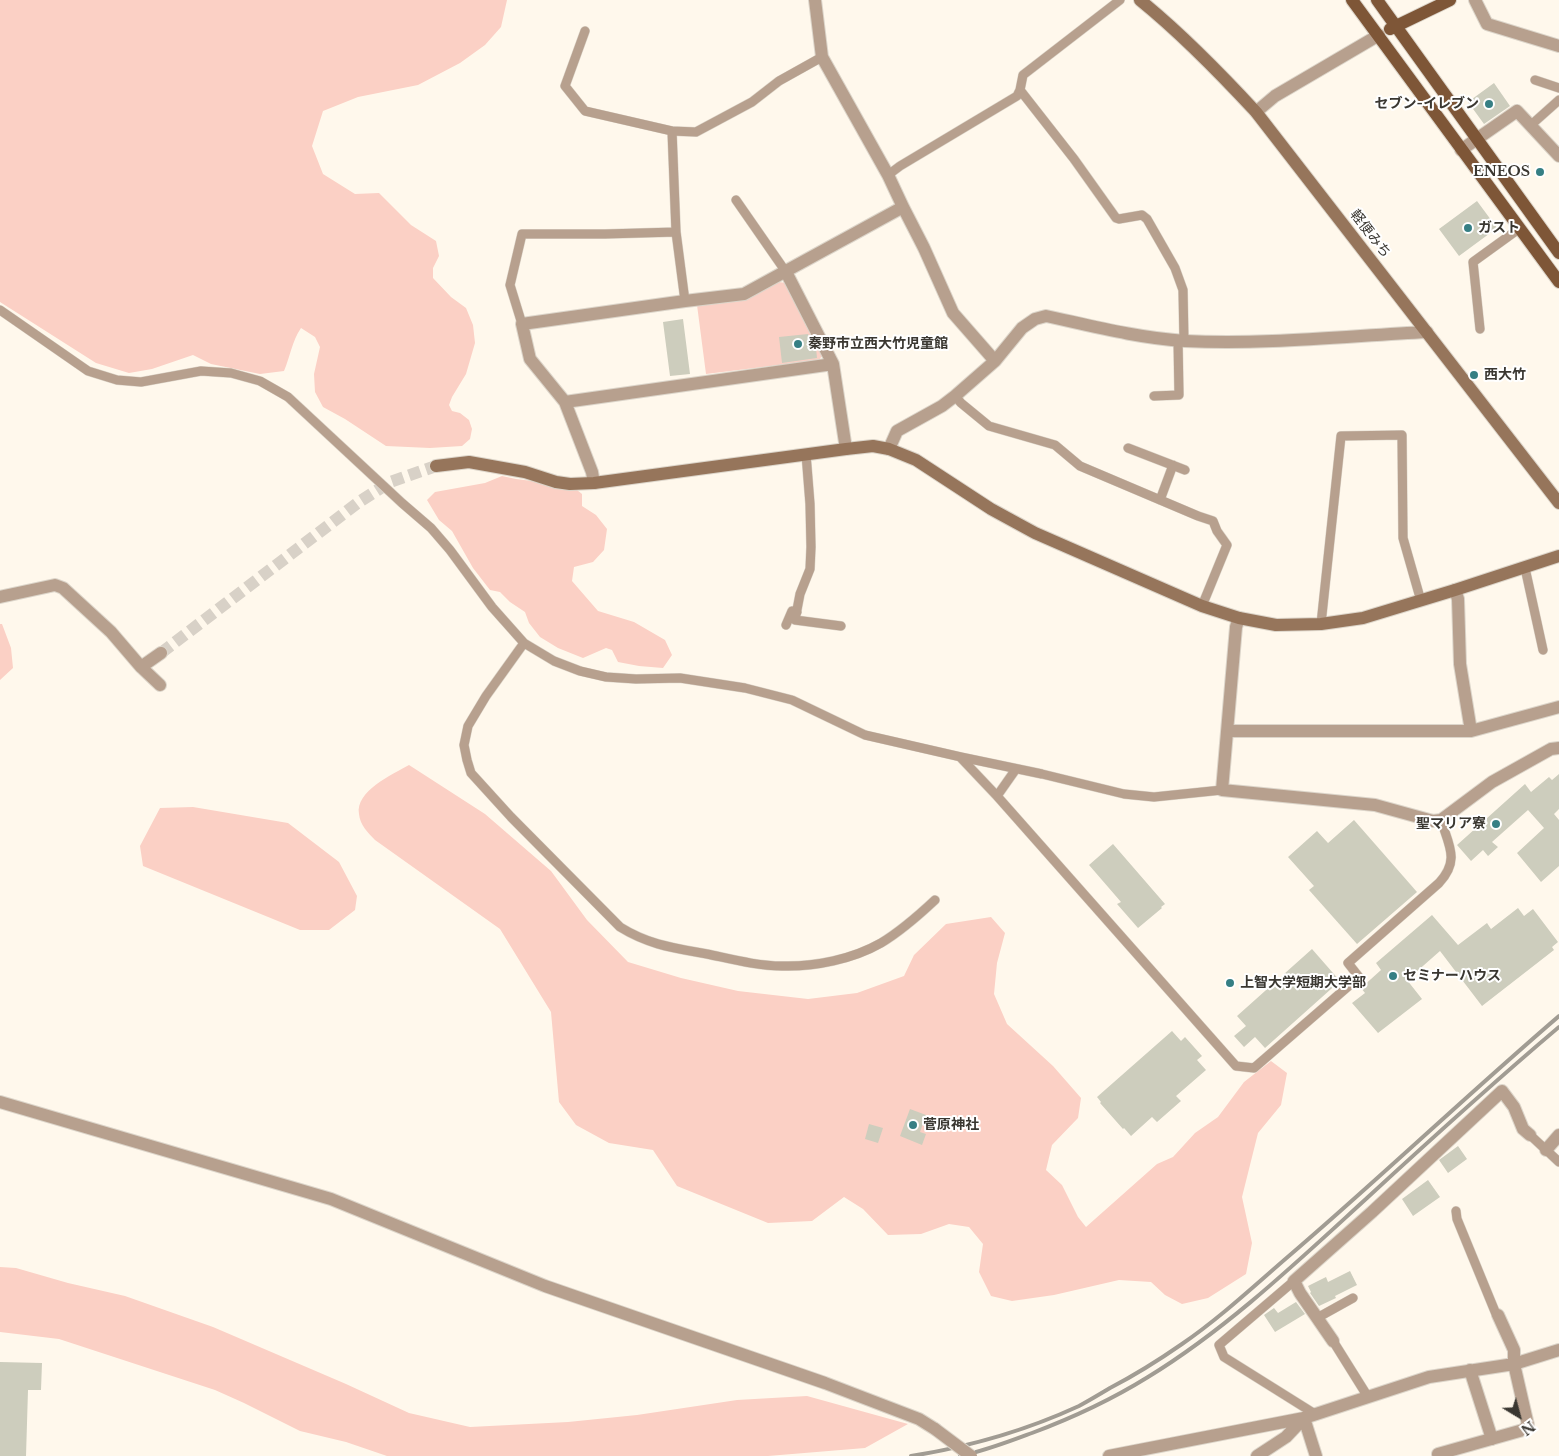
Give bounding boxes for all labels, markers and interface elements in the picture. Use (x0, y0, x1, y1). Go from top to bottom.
place label: セブン-イレブン (1375, 96, 1479, 112)
marker: セブン-イレブン (1483, 98, 1495, 110)
place label: ENEOS (1473, 164, 1530, 180)
marker: ENEOS (1534, 166, 1546, 178)
street label: 軽便みち (1346, 207, 1394, 261)
place label: ガスト (1478, 220, 1520, 236)
marker: ガスト (1462, 222, 1474, 234)
place label: 秦野市立西大竹児童館 (808, 336, 948, 352)
marker: 秦野市立西大竹児童館 (792, 338, 804, 350)
place label: 西大竹 (1484, 367, 1526, 383)
marker: 西大竹 (1468, 369, 1480, 381)
place label: 聖マリア寮 (1416, 816, 1486, 832)
marker: 聖マリア寮 (1490, 818, 1502, 830)
place label: セミナーハウス (1403, 968, 1501, 984)
marker: セミナーハウス (1387, 970, 1399, 982)
place label: 上智大学短期大学部 (1240, 975, 1366, 991)
marker: 上智大学短期大学部 (1224, 977, 1236, 989)
place label: 菅原神社 (923, 1117, 979, 1133)
marker: 菅原神社 (907, 1119, 919, 1131)
north arrow (1494, 1391, 1544, 1441)
text: N (1517, 1417, 1539, 1439)

